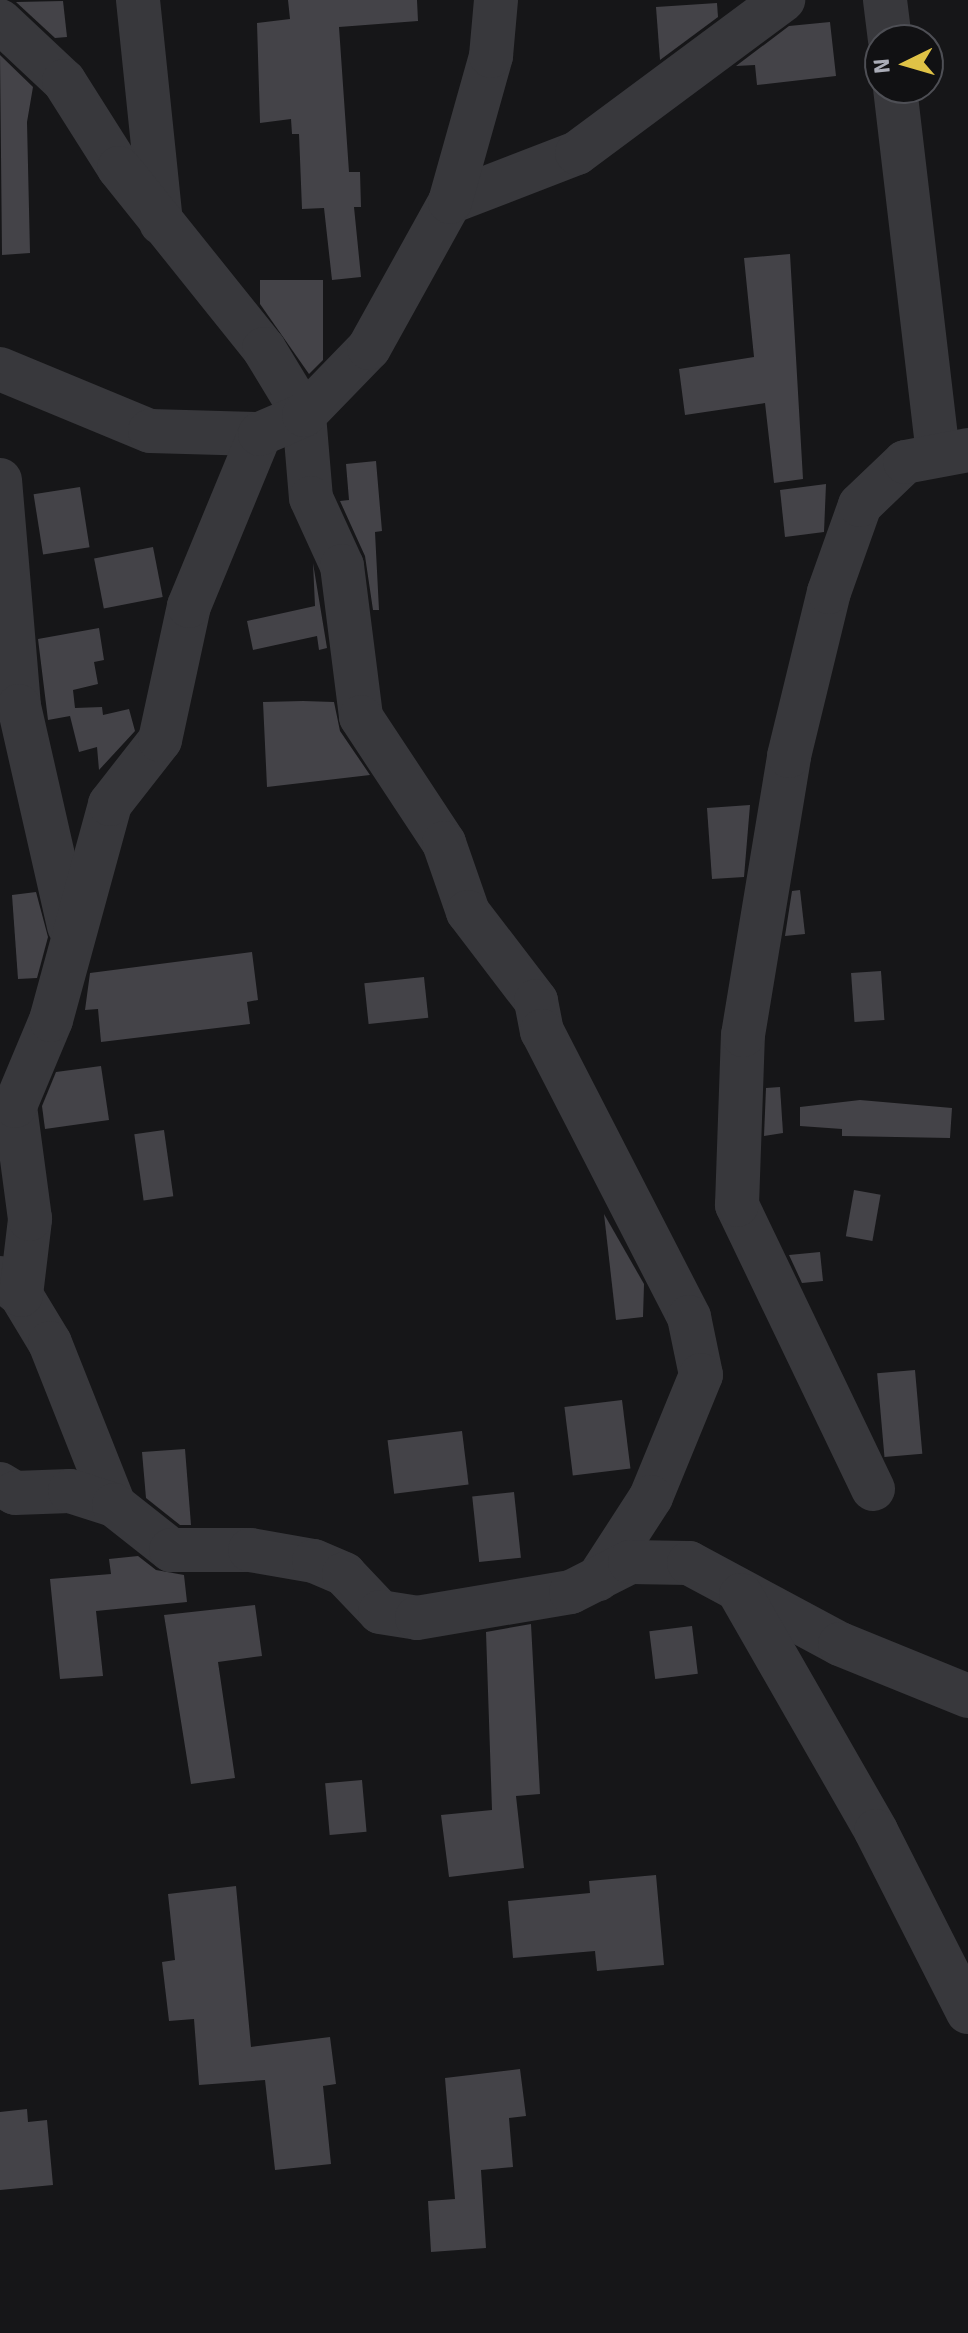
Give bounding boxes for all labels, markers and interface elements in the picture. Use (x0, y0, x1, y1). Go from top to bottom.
north arrow (864, 24, 944, 104)
text: N (867, 57, 896, 75)

